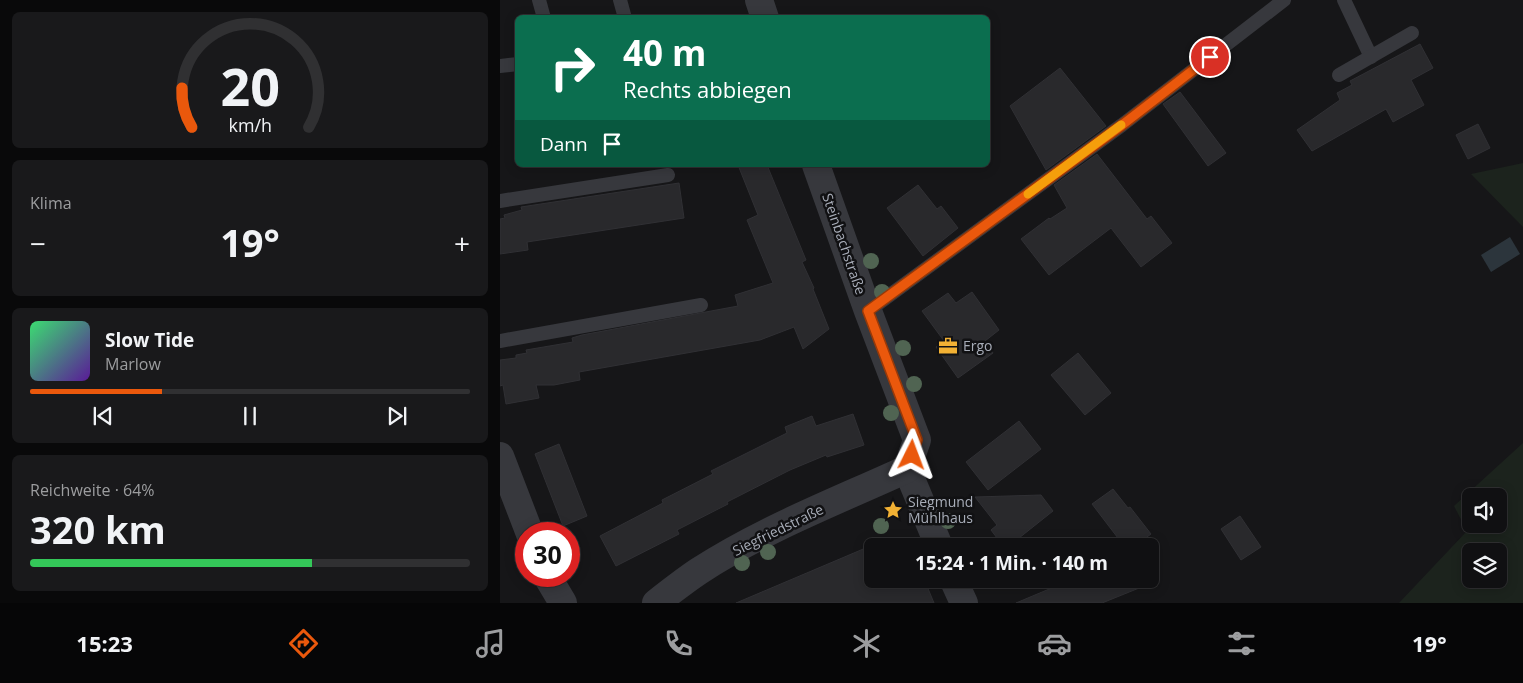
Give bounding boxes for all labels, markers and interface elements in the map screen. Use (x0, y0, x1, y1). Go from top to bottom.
text: 40 m (623, 29, 706, 76)
icon: right (540, 35, 605, 100)
pin (1189, 36, 1231, 78)
icon: arrive (1196, 43, 1224, 71)
text: 20 (220, 50, 280, 121)
text: Rechts abbiegen (623, 74, 792, 104)
text: km/h (228, 113, 272, 137)
icon: arrive (598, 130, 626, 158)
text: Dann (540, 131, 588, 157)
street label: Steinbachstraße (818, 191, 871, 297)
text: Klima (30, 192, 72, 214)
text: 19° (220, 216, 280, 268)
text: − (30, 224, 46, 262)
text: + (454, 224, 470, 262)
text: Slow Tide (105, 327, 194, 353)
office icon: Ergo (937, 335, 959, 357)
place label: Ergo (963, 336, 993, 355)
text: Marlow (105, 353, 161, 375)
icon: previous (89, 402, 117, 430)
icon: pause (236, 402, 264, 430)
icon: next (383, 402, 411, 430)
position arrow (885, 428, 937, 480)
text: Reichweite · 64% (30, 479, 155, 501)
map controls (1462, 488, 1507, 588)
button: sound (1462, 488, 1507, 533)
place label: Siegmund Mühlhaus (908, 492, 973, 527)
street label: Siegfriedstraße (729, 499, 826, 560)
place icon: Siegmund Mühlhaus (882, 499, 904, 521)
text: 320 km (30, 503, 166, 555)
speed limit sign: 30 (515, 522, 580, 587)
button: layers (1462, 543, 1507, 588)
text: 15:24 · 1 Min. · 140 m (915, 550, 1108, 576)
icon: directions (286, 626, 321, 661)
icon: music (473, 626, 508, 661)
icon: phone (661, 626, 696, 661)
icon: climate (849, 626, 884, 661)
icon: car (1037, 626, 1072, 661)
icon: filters (1224, 626, 1259, 661)
text: 15:23 (76, 628, 133, 658)
text: 19° (1412, 628, 1447, 658)

